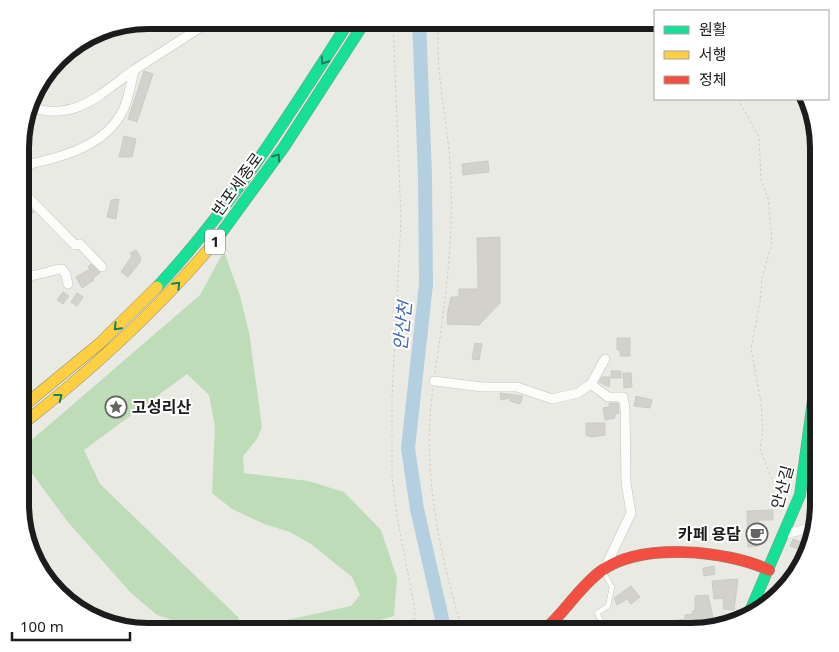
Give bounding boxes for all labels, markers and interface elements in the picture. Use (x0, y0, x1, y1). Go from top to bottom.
legend (654, 10, 829, 100)
text: 원활 (699, 19, 727, 39)
text: 서행 (699, 44, 727, 64)
one-way arrow (320, 55, 330, 64)
text: 정체 (699, 69, 727, 89)
street label: 반포세종로 (206, 148, 268, 220)
one-way arrow (271, 153, 280, 163)
road number: 1 (205, 230, 225, 254)
one-way arrow (171, 282, 180, 291)
water label: 안산천 (387, 298, 417, 352)
one-way arrow (114, 321, 123, 330)
one-way arrow (53, 394, 62, 402)
place icon: 고성리산 (104, 395, 128, 419)
place label: 고성리산 (132, 396, 191, 418)
street label: 안산길 (766, 463, 798, 511)
cafe icon: 카페 용담 (745, 522, 769, 546)
place label: 카페 용담 (678, 523, 741, 545)
scale bar (12, 610, 130, 642)
text: 100 m (20, 616, 64, 636)

